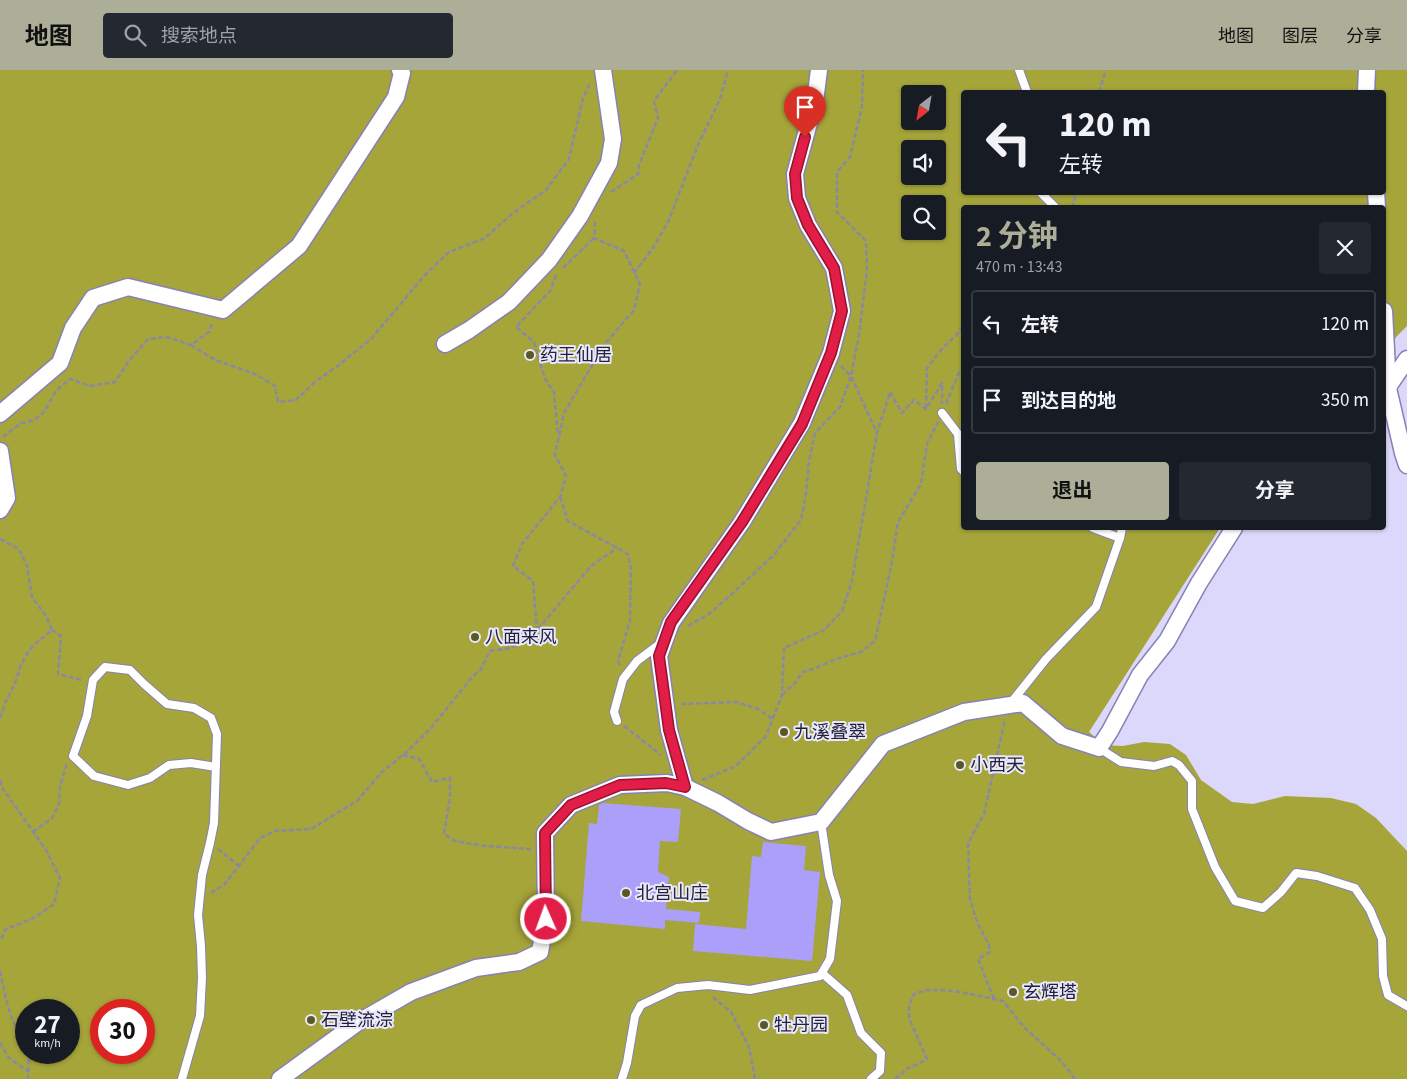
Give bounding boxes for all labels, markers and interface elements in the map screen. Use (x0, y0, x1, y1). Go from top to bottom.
search box (103, 13, 453, 58)
text: 地图 (25, 19, 73, 54)
icon: search (121, 21, 149, 49)
text: 搜索地点 (161, 23, 237, 50)
text: 地图 (1218, 24, 1254, 49)
text: 图层 (1282, 24, 1318, 49)
text: 分享 (1346, 24, 1382, 49)
north arrow (901, 85, 946, 130)
map controls (901, 85, 946, 240)
pin (784, 86, 826, 137)
icon: arrive (791, 93, 819, 121)
text: 120 m (1059, 100, 1151, 150)
icon: left (976, 110, 1041, 175)
button: sound (901, 140, 946, 185)
text: 左转 (1059, 149, 1103, 181)
button: search (901, 195, 946, 240)
text: 2 分钟 (976, 215, 1058, 258)
button: close (1319, 222, 1371, 274)
text: 470 m · 13:43 (976, 256, 1063, 278)
icon: left (978, 310, 1006, 338)
text: 120 m (1321, 311, 1369, 338)
text: 左转 (1021, 312, 1059, 339)
place label: 药王仙居 (540, 343, 612, 368)
marker: 药王仙居 (524, 349, 536, 361)
icon: arrive (978, 386, 1006, 414)
text: 350 m (1321, 387, 1369, 414)
text: 到达目的地 (1021, 388, 1116, 415)
button: 退出 (976, 462, 1169, 520)
button: 分享 (1179, 462, 1371, 520)
place label: 八面来风 (485, 625, 557, 650)
marker: 八面来风 (469, 631, 481, 643)
place label: 九溪叠翠 (794, 720, 866, 745)
marker: 九溪叠翠 (778, 726, 790, 738)
place label: 小西天 (970, 753, 1024, 778)
marker: 小西天 (954, 759, 966, 771)
place label: 北宫山庄 (636, 881, 708, 906)
marker: 北宫山庄 (620, 887, 632, 899)
position arrow (519, 892, 571, 944)
place label: 玄辉塔 (1023, 980, 1077, 1005)
marker: 玄辉塔 (1007, 986, 1019, 998)
speed limit sign: 30 (90, 999, 155, 1064)
text: 27 (34, 1007, 61, 1043)
place label: 石壁流淙 (321, 1008, 393, 1033)
place label: 牡丹园 (774, 1013, 828, 1038)
marker: 石壁流淙 (305, 1014, 317, 1026)
marker: 牡丹园 (758, 1019, 770, 1031)
text: km/h (34, 1035, 61, 1052)

